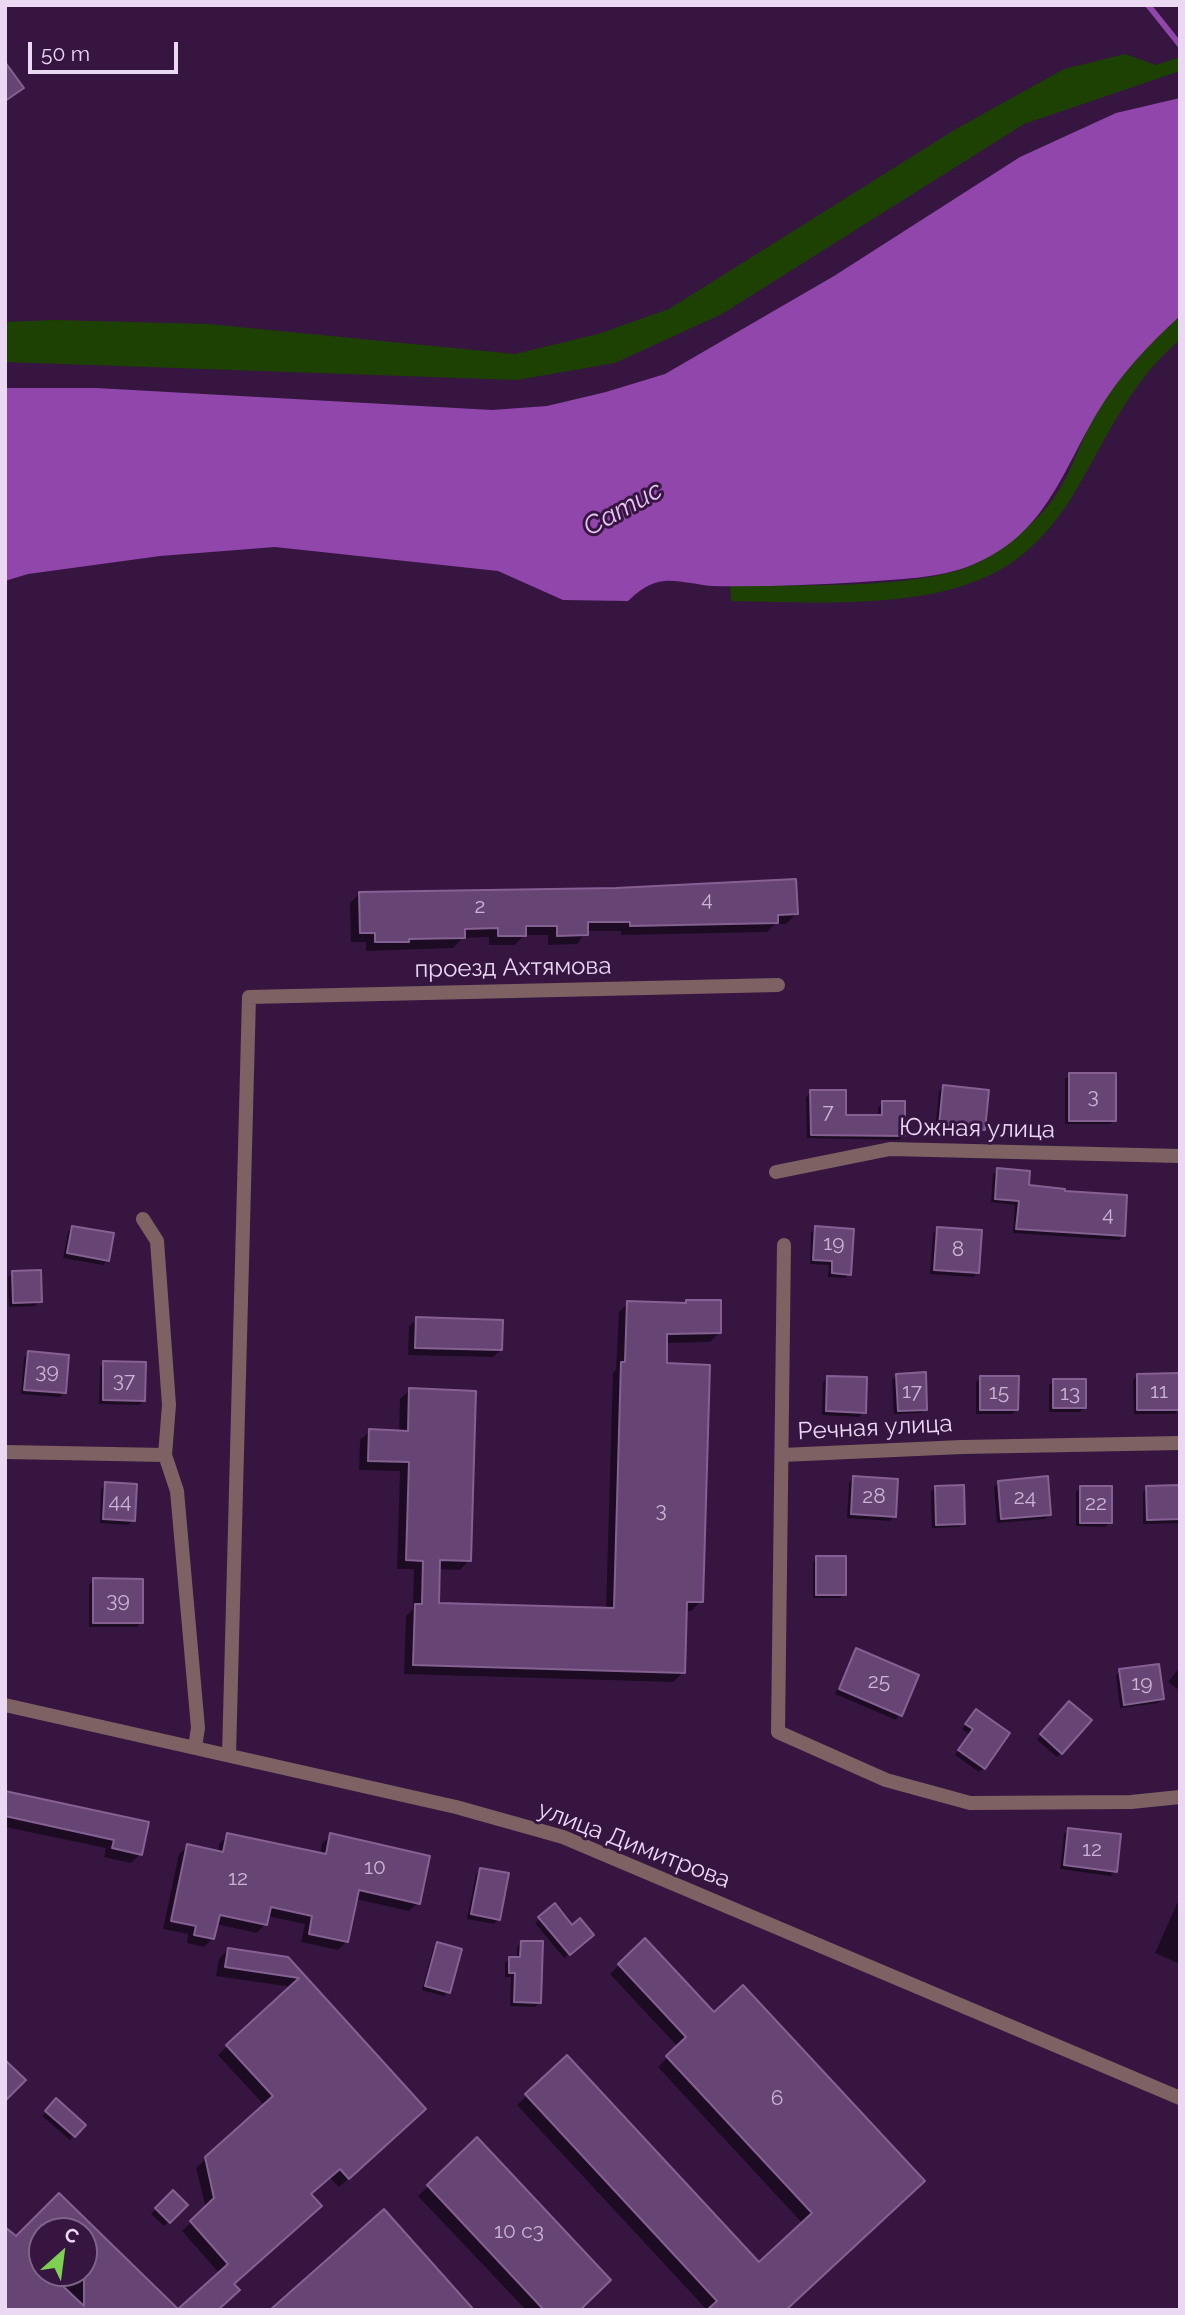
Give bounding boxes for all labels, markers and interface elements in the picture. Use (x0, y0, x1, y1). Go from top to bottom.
scale bar (32, 28, 182, 72)
text: 50 m (41, 41, 90, 66)
water label: Сатис (578, 475, 668, 543)
house number: 4 (701, 887, 713, 913)
house number: 2 (475, 894, 485, 920)
street label: проезд Ахтямова (414, 952, 612, 984)
house number: 3 (1087, 1084, 1099, 1110)
house number: 7 (822, 1099, 834, 1125)
street label: Южная улица (899, 1113, 1055, 1145)
house number: 4 (1102, 1202, 1114, 1228)
house number: 19 (823, 1231, 845, 1257)
house number: 8 (952, 1237, 964, 1263)
house number: 39 (35, 1359, 59, 1385)
house number: 37 (113, 1368, 135, 1394)
house number: 17 (902, 1379, 922, 1405)
house number: 11 (1150, 1379, 1168, 1405)
house number: 15 (989, 1380, 1009, 1406)
house number: 13 (1060, 1381, 1080, 1407)
street label: Речная улица (797, 1410, 953, 1446)
house number: 28 (862, 1484, 886, 1510)
house number: 24 (1014, 1485, 1036, 1511)
house number: 44 (109, 1489, 131, 1515)
house number: 22 (1085, 1491, 1107, 1517)
house number: 3 (655, 1498, 667, 1524)
house number: 39 (106, 1588, 130, 1614)
house number: 25 (868, 1669, 890, 1695)
house number: 19 (1131, 1671, 1153, 1697)
street label: улица Димитрова (534, 1795, 734, 1895)
house number: 12 (1082, 1837, 1102, 1863)
house number: 10 (364, 1855, 386, 1881)
house number: 12 (228, 1866, 248, 1892)
house number: 6 (771, 2086, 783, 2112)
north arrow (28, 2217, 98, 2287)
house number: 10 с3 (494, 2219, 544, 2245)
text: С (61, 2222, 83, 2248)

